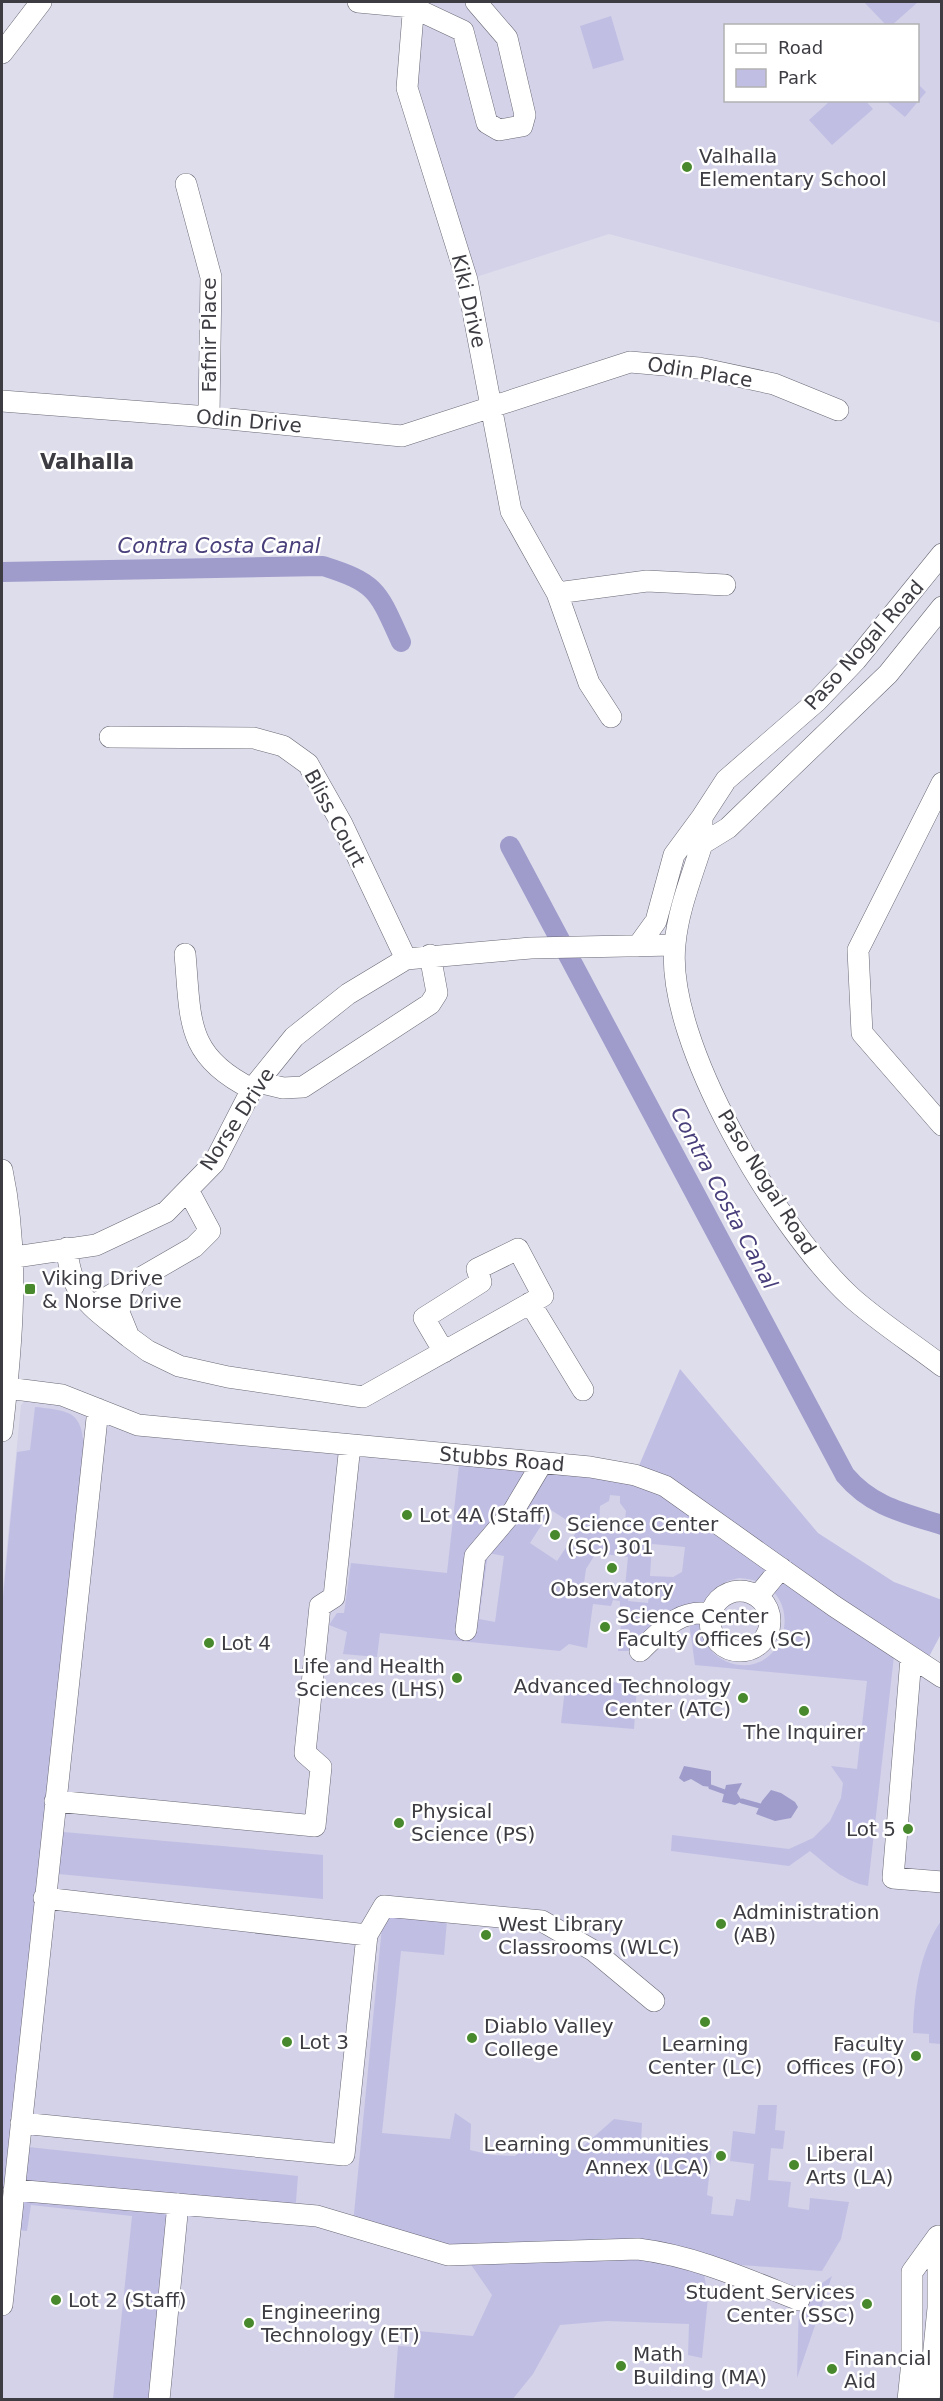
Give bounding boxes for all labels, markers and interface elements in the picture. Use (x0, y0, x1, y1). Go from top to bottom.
legend (724, 24, 919, 102)
text: Road (778, 37, 823, 58)
text: Park (778, 67, 817, 88)
place label: Valhalla Elementary School (699, 144, 887, 191)
marker: Valhalla Elementary School (680, 160, 694, 174)
street label: Kiki Drive (447, 252, 491, 350)
street label: Fafnir Place (197, 278, 221, 392)
street label: Odin Place (646, 352, 754, 392)
street label: Odin Drive (195, 404, 303, 438)
district label: Valhalla (40, 450, 134, 474)
water label: Contra Costa Canal (117, 534, 321, 558)
street label: Paso Nogal Road (799, 575, 929, 715)
street label: Bliss Court (299, 765, 371, 871)
street label: Norse Drive (195, 1063, 279, 1175)
water label: Contra Costa Canal (666, 1103, 782, 1293)
street label: Paso Nogal Road (713, 1105, 821, 1259)
place label: Viking Drive & Norse Drive (42, 1266, 182, 1313)
marker: Viking Drive & Norse Drive (23, 1282, 37, 1296)
street label: Stubbs Road (438, 1442, 566, 1476)
place label: Lot 4A (Staff) (419, 1503, 551, 1527)
marker: Lot 4A (Staff) (400, 1508, 414, 1522)
place label: Science Center (SC) 301 (567, 1512, 719, 1559)
marker: Science Center (SC) 301 (548, 1528, 562, 1542)
marker: Observatory (605, 1561, 619, 1575)
place label: Observatory (550, 1577, 674, 1601)
place label: Science Center Faculty Offices (SC) (617, 1604, 812, 1651)
marker: Science Center Faculty Offices (SC) (598, 1620, 612, 1634)
place label: Lot 4 (221, 1631, 271, 1655)
marker: Lot 4 (202, 1636, 216, 1650)
place label: Life and Health Sciences (LHS) (293, 1654, 445, 1701)
marker: Life and Health Sciences (LHS) (450, 1671, 464, 1685)
place label: Advanced Technology Center (ATC) (514, 1674, 731, 1721)
marker: Advanced Technology Center (ATC) (736, 1691, 750, 1705)
marker: The Inquirer (797, 1704, 811, 1718)
place label: The Inquirer (742, 1720, 865, 1744)
place label: Physical Science (PS) (411, 1799, 535, 1846)
marker: Physical Science (PS) (392, 1816, 406, 1830)
place label: Lot 5 (846, 1817, 896, 1841)
marker: Lot 5 (901, 1822, 915, 1836)
place label: Administration (AB) (733, 1900, 879, 1947)
place label: West Library Classrooms (WLC) (498, 1912, 680, 1959)
marker: Administration (AB) (714, 1917, 728, 1931)
marker: West Library Classrooms (WLC) (479, 1928, 493, 1942)
place label: Diablo Valley College (484, 2014, 614, 2061)
marker: Learning Center (LC) (698, 2015, 712, 2029)
place label: Lot 3 (299, 2030, 349, 2054)
marker: Diablo Valley College (465, 2031, 479, 2045)
place label: Learning Center (LC) (648, 2032, 762, 2079)
place label: Faculty Offices (FO) (786, 2032, 904, 2079)
marker: Lot 3 (280, 2035, 294, 2049)
marker: Faculty Offices (FO) (909, 2049, 923, 2063)
place label: Learning Communities Annex (LCA) (484, 2132, 709, 2179)
place label: Liberal Arts (LA) (806, 2142, 893, 2189)
marker: Learning Communities Annex (LCA) (714, 2149, 728, 2163)
marker: Liberal Arts (LA) (787, 2158, 801, 2172)
place label: Student Services Center (SSC) (686, 2280, 855, 2327)
place label: Lot 2 (Staff) (68, 2288, 187, 2312)
marker: Lot 2 (Staff) (49, 2293, 63, 2307)
marker: Student Services Center (SSC) (860, 2297, 874, 2311)
place label: Engineering Technology (ET) (260, 2300, 420, 2347)
marker: Engineering Technology (ET) (242, 2316, 256, 2330)
place label: Math Building (MA) (633, 2342, 767, 2389)
place label: Financial Aid (844, 2346, 932, 2393)
marker: Math Building (MA) (614, 2359, 628, 2373)
marker: Financial Aid (825, 2362, 839, 2376)

